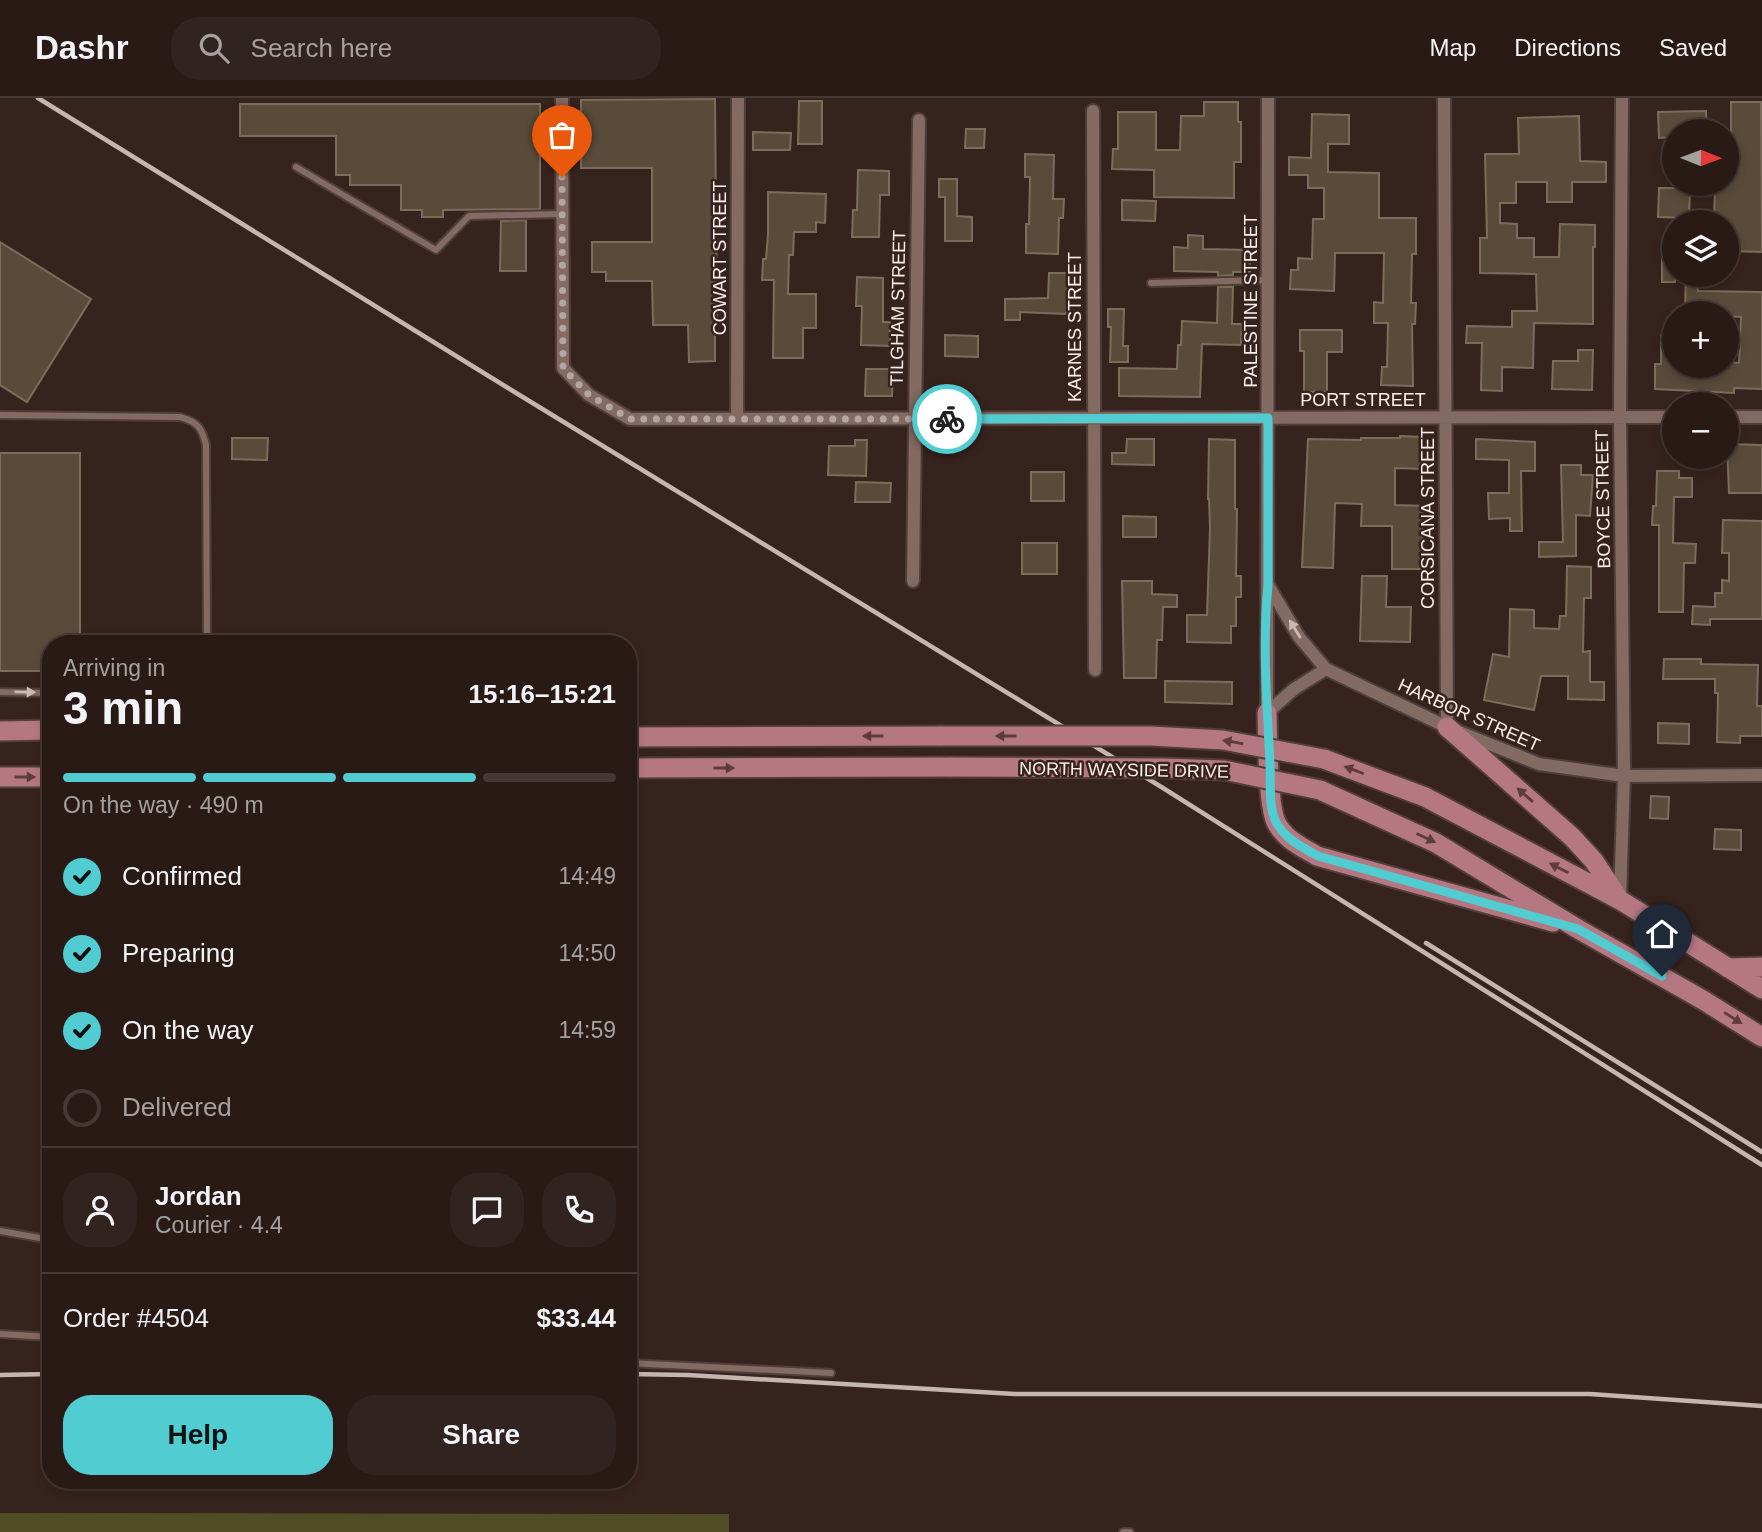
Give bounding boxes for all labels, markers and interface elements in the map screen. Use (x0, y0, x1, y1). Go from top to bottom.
search box (171, 17, 661, 80)
text: Dashr (35, 29, 129, 66)
icon: search (195, 29, 233, 67)
text: Search here (251, 33, 392, 63)
text: Map (1430, 34, 1476, 61)
text: Directions (1514, 34, 1621, 61)
text: Saved (1659, 34, 1727, 61)
pin (532, 105, 592, 177)
icon: bag (543, 116, 581, 154)
north arrow (1662, 119, 1740, 196)
map controls (1662, 119, 1739, 469)
street label: COWART STREET (710, 181, 730, 335)
button: layers (1662, 210, 1739, 287)
street label: PALESTINE STREET (1241, 214, 1261, 388)
street label: TILGHAM STREET (887, 230, 909, 386)
street label: KARNES STREET (1065, 252, 1085, 402)
button: + (1662, 301, 1739, 378)
courier (912, 384, 982, 454)
street label: PORT STREET (1300, 390, 1426, 410)
button: − (1662, 392, 1739, 469)
icon: bike (928, 400, 966, 438)
street label: CORSICANA STREET (1418, 427, 1438, 609)
street label: BOYCE STREET (1592, 429, 1614, 569)
one-way arrow (1288, 619, 1301, 638)
text: Arriving in (63, 655, 165, 681)
street label: HARBOR STREET (1395, 675, 1543, 755)
text: 15:16–15:21 (469, 679, 616, 709)
text: 3 min (63, 682, 183, 734)
one-way arrow (15, 686, 37, 698)
one-way arrow (862, 730, 884, 742)
one-way arrow (994, 730, 1016, 742)
one-way arrow (1222, 736, 1244, 747)
street label: NORTH WAYSIDE DRIVE (1019, 758, 1229, 782)
one-way arrow (713, 762, 735, 774)
one-way arrow (1344, 765, 1365, 776)
one-way arrow (15, 771, 37, 783)
one-way arrow (1517, 788, 1534, 804)
text: On the way · 490 m (63, 792, 264, 818)
one-way arrow (1416, 832, 1436, 844)
icon: check (63, 858, 101, 896)
text: Confirmed (122, 861, 242, 891)
text: 14:49 (558, 863, 616, 889)
one-way arrow (1549, 863, 1569, 874)
pin (1632, 904, 1692, 976)
icon: home (1643, 915, 1681, 953)
icon: check (63, 935, 101, 973)
text: Preparing (122, 938, 235, 968)
text: 14:50 (558, 940, 616, 966)
icon: check (63, 1012, 101, 1050)
one-way arrow (1723, 1012, 1742, 1025)
text: On the way (122, 1015, 254, 1045)
text: 14:59 (558, 1017, 616, 1043)
text: Delivered (122, 1092, 232, 1122)
button: person (63, 1173, 137, 1247)
button: chat (450, 1173, 524, 1247)
button: phone (542, 1173, 616, 1247)
text: Jordan (155, 1181, 242, 1211)
text: Courier · 4.4 (155, 1212, 283, 1238)
text: Order #4504 (63, 1303, 209, 1333)
text: $33.44 (536, 1303, 616, 1333)
button: Help (63, 1395, 333, 1475)
button: Share (347, 1395, 616, 1475)

